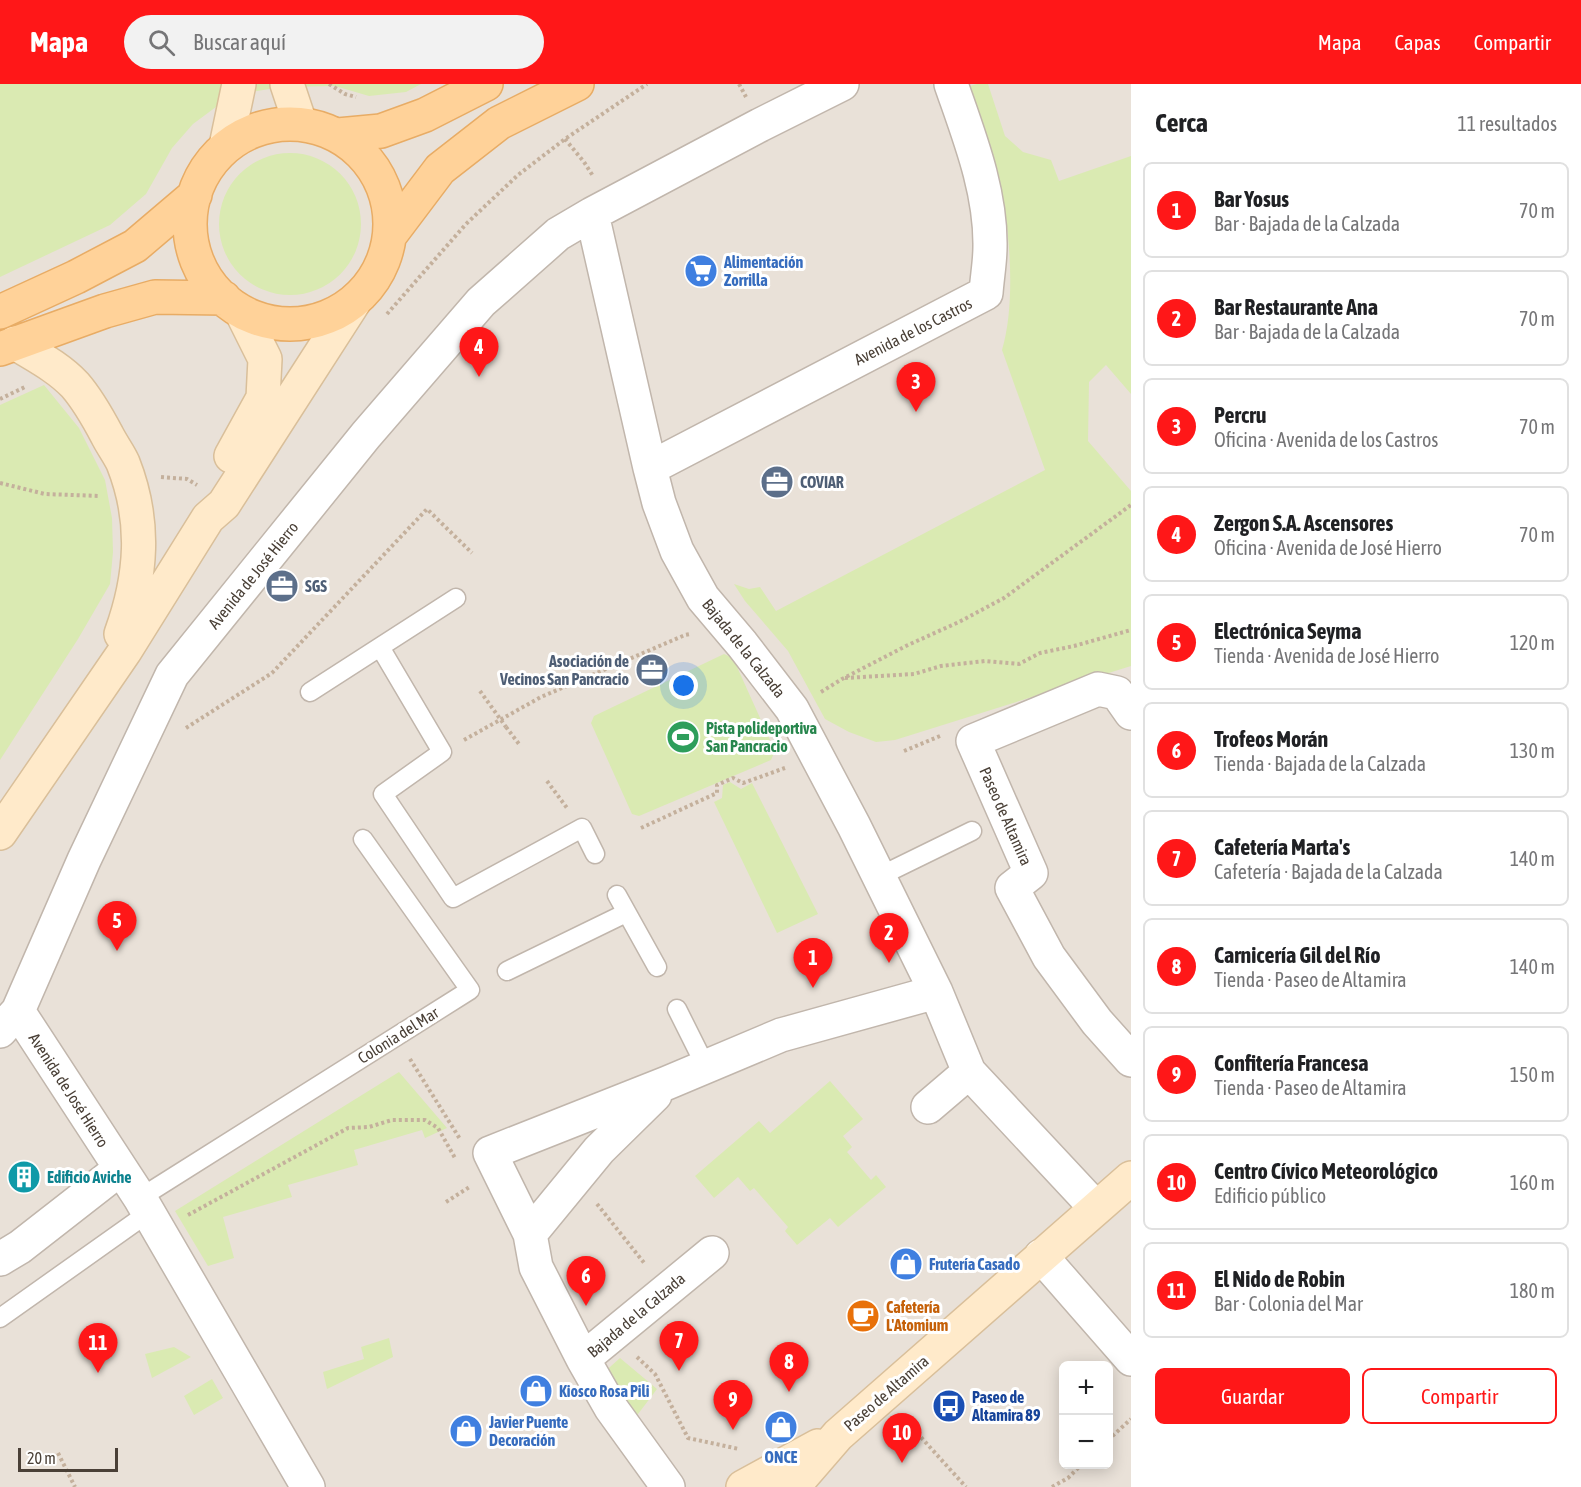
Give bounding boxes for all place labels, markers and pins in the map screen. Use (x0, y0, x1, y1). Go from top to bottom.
supermarket icon: Alimentación Zorrilla (683, 253, 719, 289)
place label: Alimentación Zorrilla (723, 253, 803, 289)
pin: 4 (460, 328, 498, 377)
pin: 3 (896, 362, 936, 412)
office icon: COVIAR (759, 464, 795, 500)
place label: COVIAR (800, 473, 844, 491)
office icon: SGS (264, 568, 300, 604)
place label: SGS (305, 577, 327, 595)
place label: Asociación de Vecinos San Pancracio (499, 652, 629, 688)
office icon: Asociación de Vecinos San Pancracio (634, 652, 670, 688)
sports icon: Pista polideportiva San Pancracio (665, 719, 701, 755)
place label: Pista polideportiva San Pancracio (706, 719, 817, 755)
pin: 5 (98, 902, 136, 951)
pin: 2 (870, 914, 908, 963)
pin: 1 (794, 938, 832, 988)
building icon: Edificio Aviche (6, 1159, 42, 1195)
place label: Edificio Aviche (47, 1168, 132, 1186)
shop icon: Frutería Casado (888, 1246, 924, 1282)
place label: Frutería Casado (929, 1255, 1021, 1273)
pin: 6 (566, 1256, 606, 1306)
cafe icon: Cafetería L'Atomium (845, 1298, 881, 1334)
place label: Cafetería L'Atomium (886, 1298, 948, 1334)
pin: 7 (660, 1322, 698, 1371)
pin: 11 (78, 1324, 118, 1373)
pin: 8 (770, 1342, 808, 1392)
shop icon: Kiosco Rosa Pili (518, 1373, 554, 1409)
pin: 9 (714, 1380, 752, 1430)
place label: Kiosco Rosa Pili (559, 1382, 650, 1400)
bus stop icon: Paseo de Altamira 89 (931, 1388, 967, 1424)
place label: Paseo de Altamira 89 (971, 1388, 1041, 1424)
shop icon: ONCE (763, 1409, 799, 1445)
shop icon: Javier Puente Decoración (448, 1413, 484, 1449)
place label: Javier Puente Decoración (488, 1413, 568, 1449)
pin: 10 (882, 1414, 922, 1463)
place label: ONCE (765, 1448, 798, 1466)

